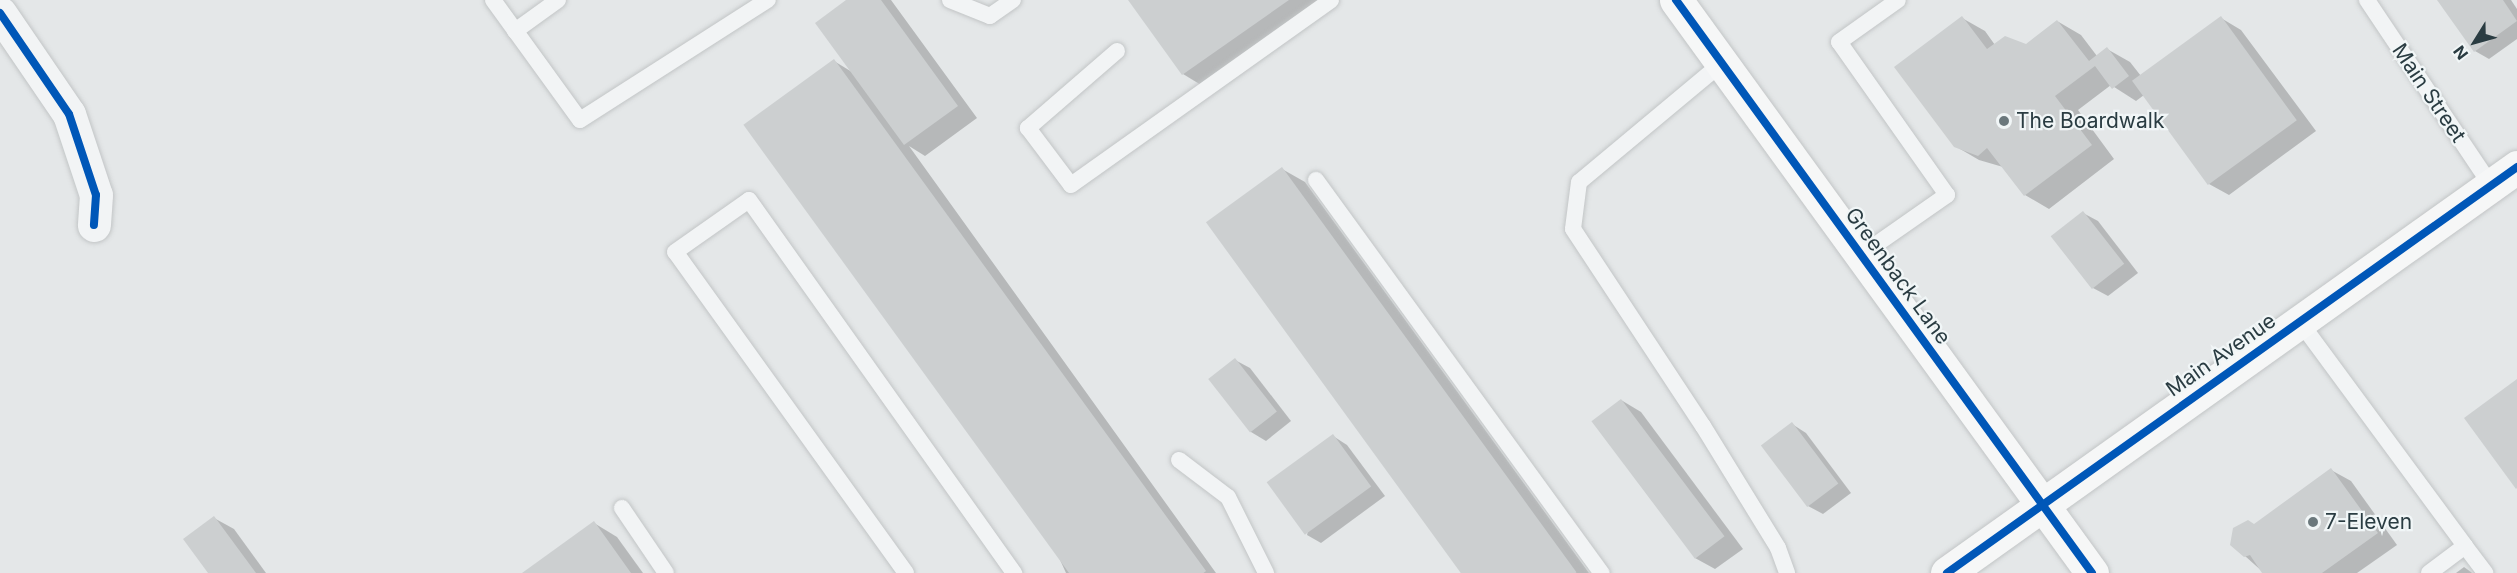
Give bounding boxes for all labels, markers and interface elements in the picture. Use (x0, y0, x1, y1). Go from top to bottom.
north arrow (2445, 12, 2505, 72)
street label: Main Street (2387, 39, 2471, 147)
text: N (2449, 42, 2472, 64)
place label: The Boardwalk (2016, 108, 2164, 134)
marker: The Boardwalk (1997, 114, 2011, 128)
street label: Greenback Lane (1840, 203, 1956, 349)
street label: Main Avenue (2161, 308, 2281, 402)
place label: 7-Eleven (2325, 509, 2412, 535)
marker: 7-Eleven (2306, 515, 2320, 529)

